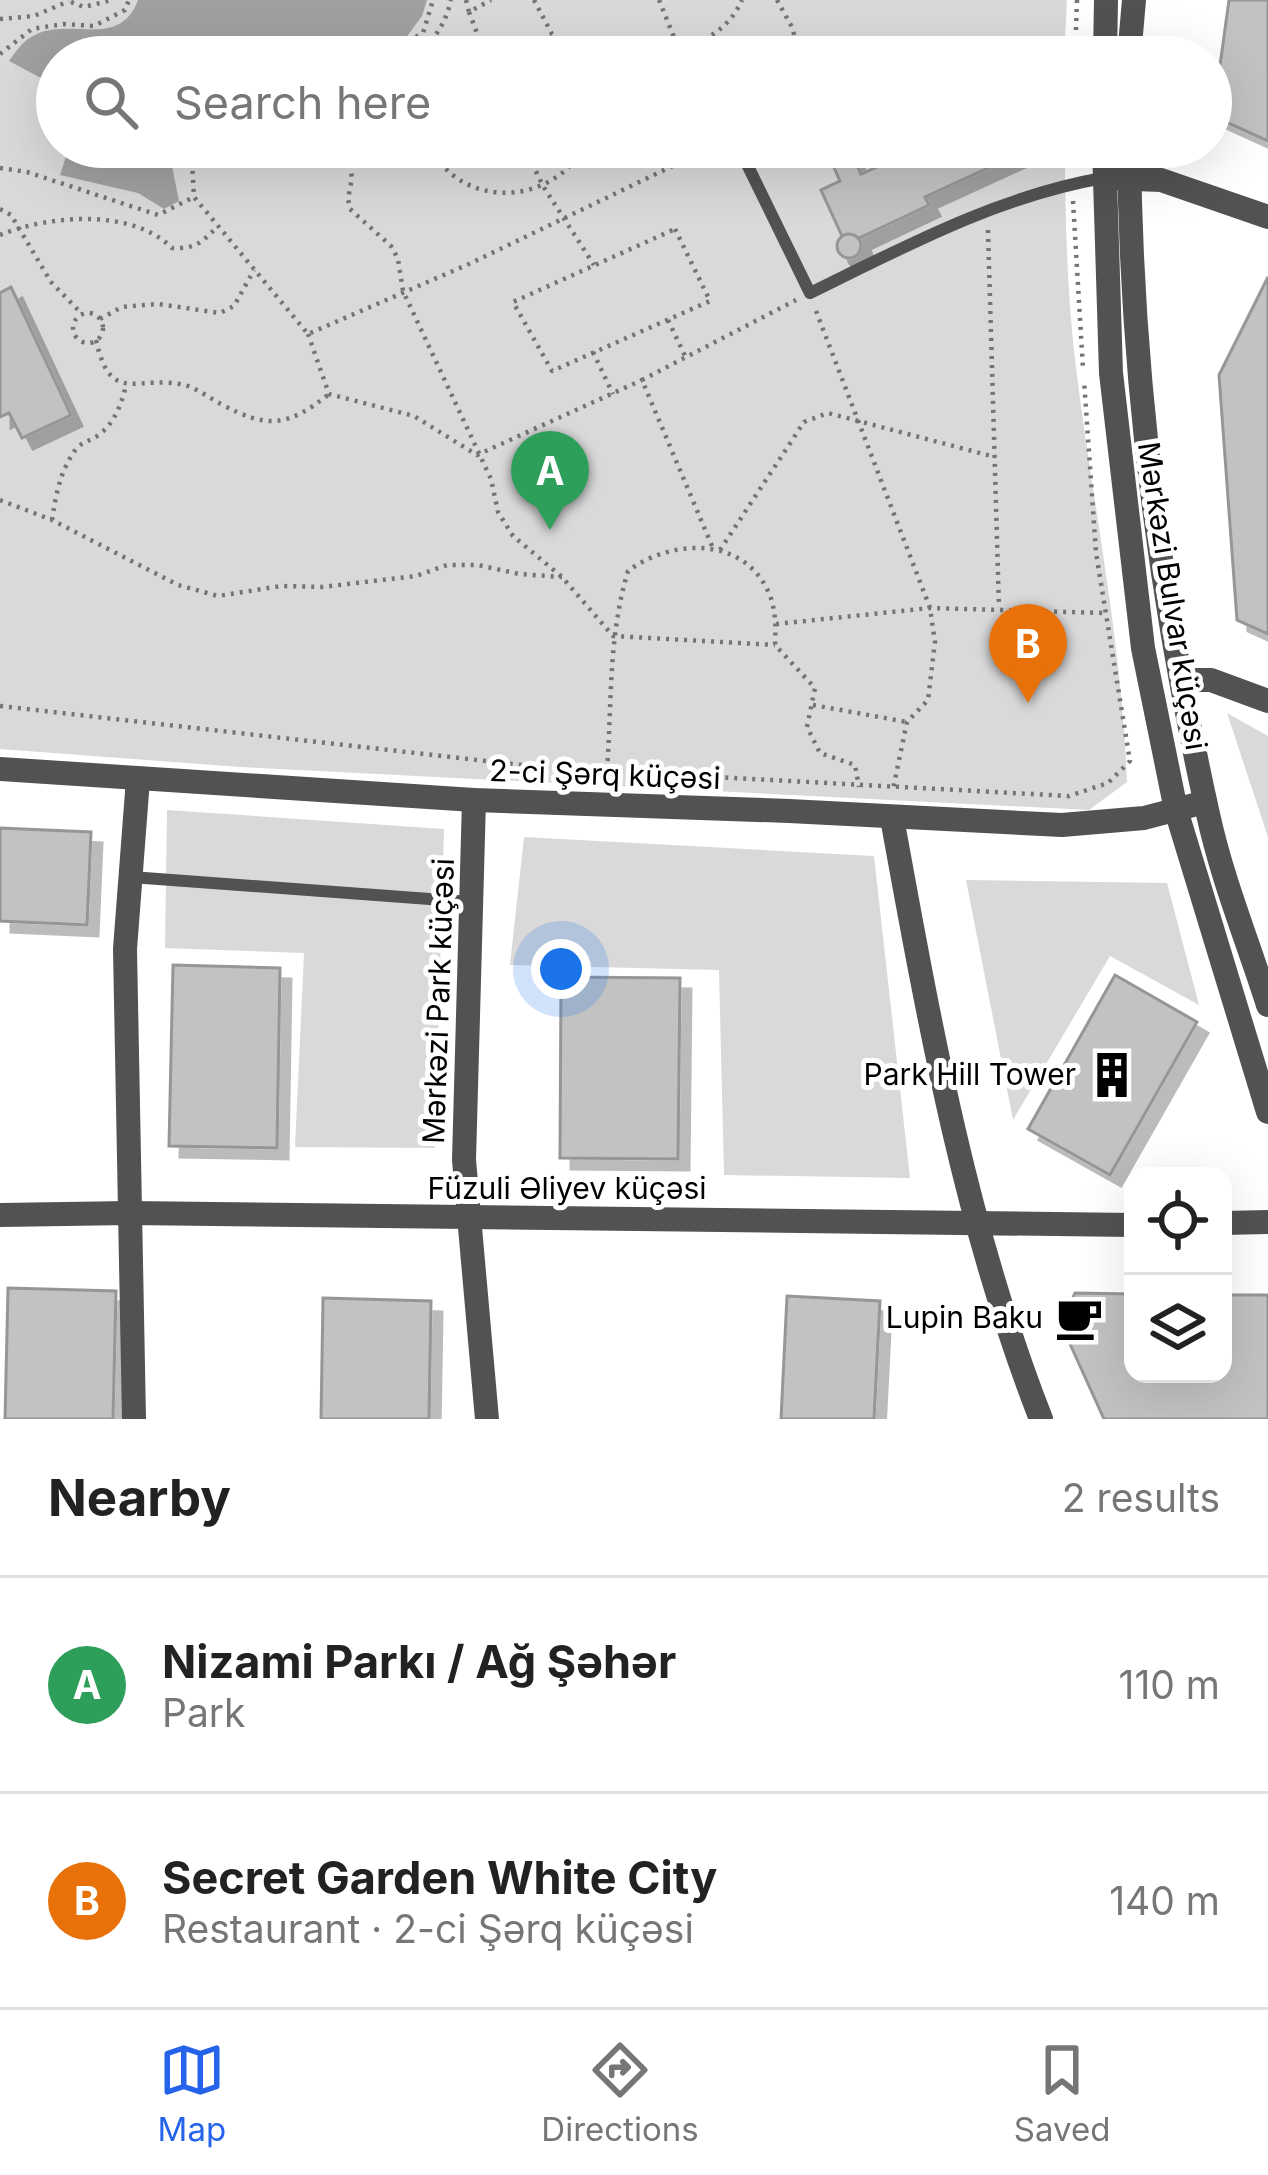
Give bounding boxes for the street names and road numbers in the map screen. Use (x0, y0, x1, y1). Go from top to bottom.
street label: Mərkəzi Bulvar küçəsi (1131, 439, 1215, 752)
street label: 2-ci Şərq küçəsi (489, 752, 721, 796)
street label: Mərkəzi Park küçəsi (415, 857, 461, 1145)
street label: Füzuli Əliyev küçəsi (427, 1170, 707, 1206)

